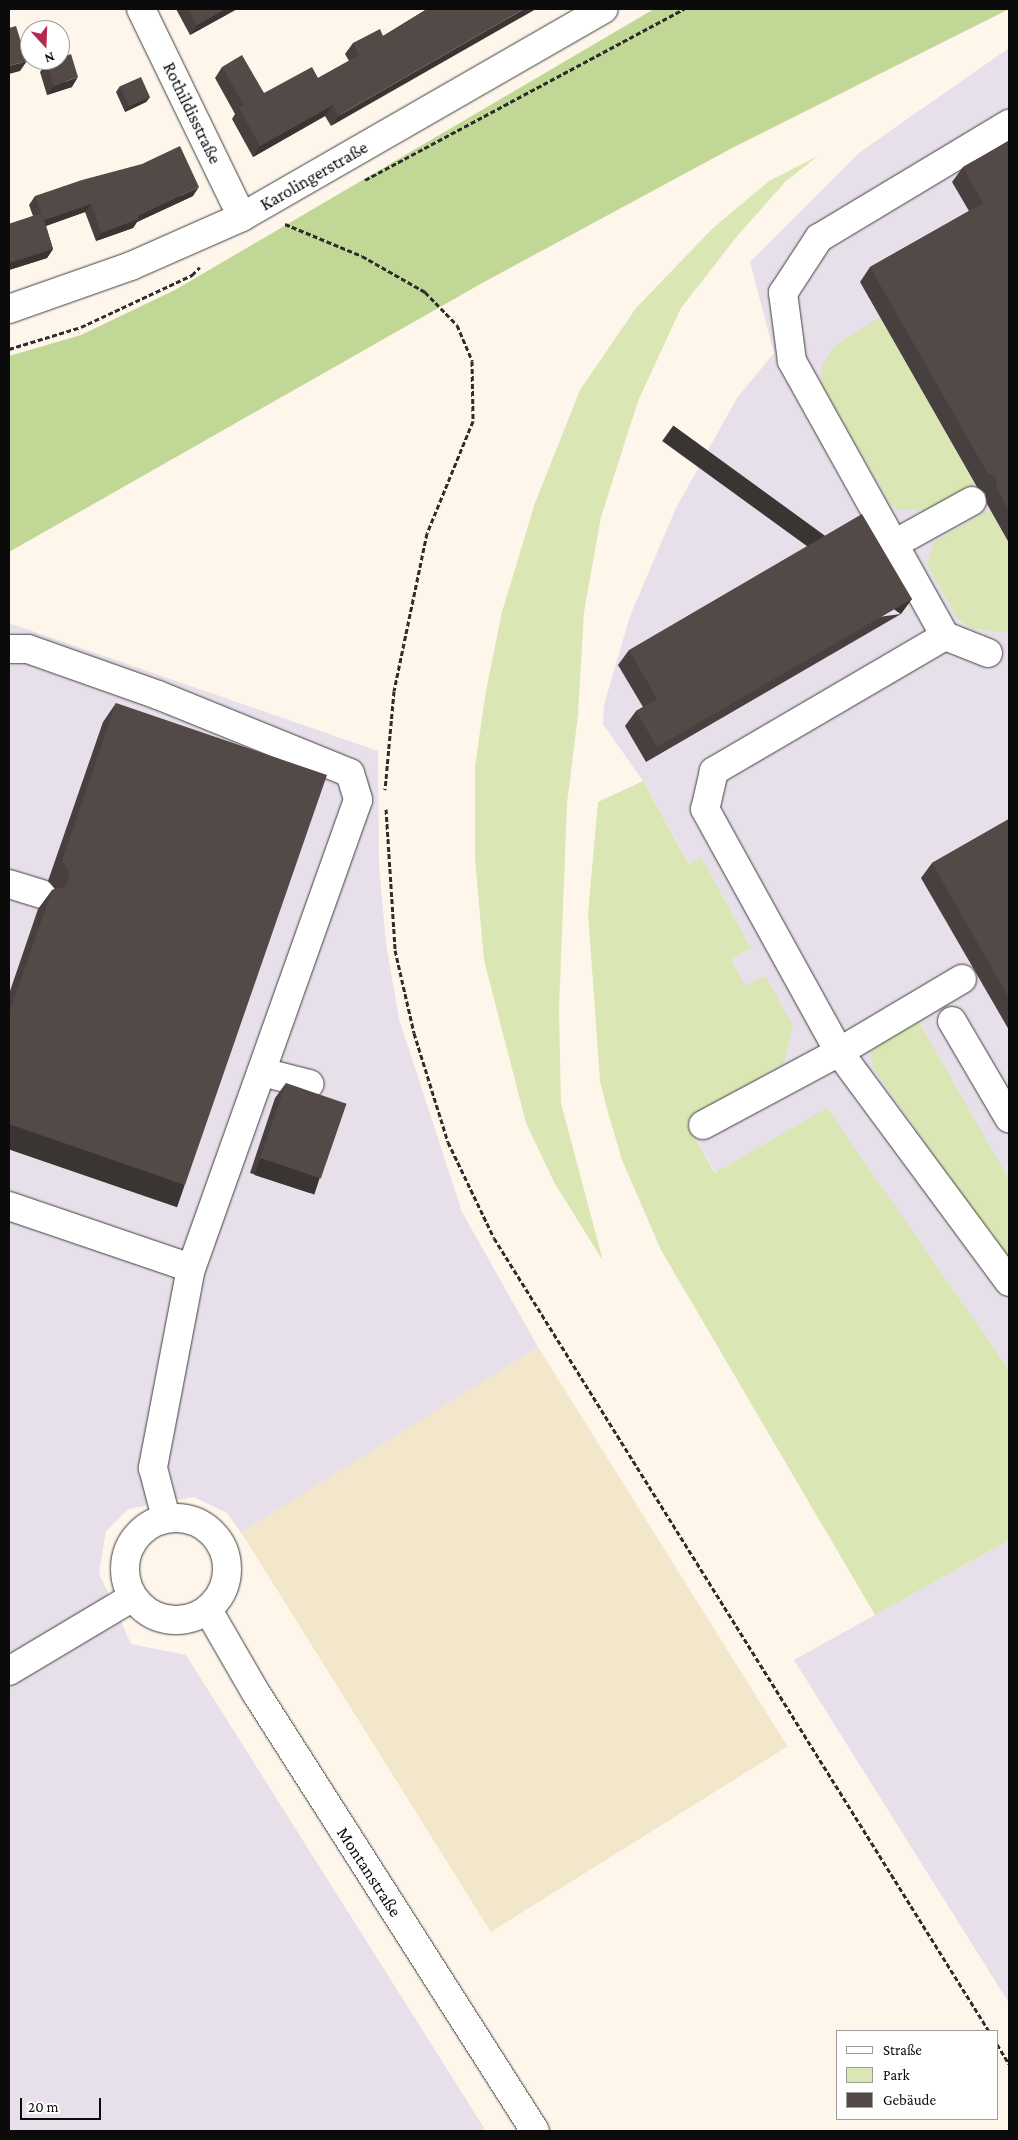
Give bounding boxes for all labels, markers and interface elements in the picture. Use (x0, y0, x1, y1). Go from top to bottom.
north arrow (20, 20, 70, 70)
text: N (43, 49, 57, 67)
street label: Rothildisstraße (158, 59, 226, 167)
street label: Karolingerstraße (256, 136, 372, 216)
street label: Montanstraße (332, 1823, 406, 1921)
legend (836, 2030, 998, 2120)
text: Straße (883, 2042, 922, 2058)
text: Park (883, 2067, 910, 2083)
scale bar (22, 2088, 104, 2120)
text: Gebäude (883, 2092, 936, 2108)
text: 20 m (28, 2099, 59, 2115)

